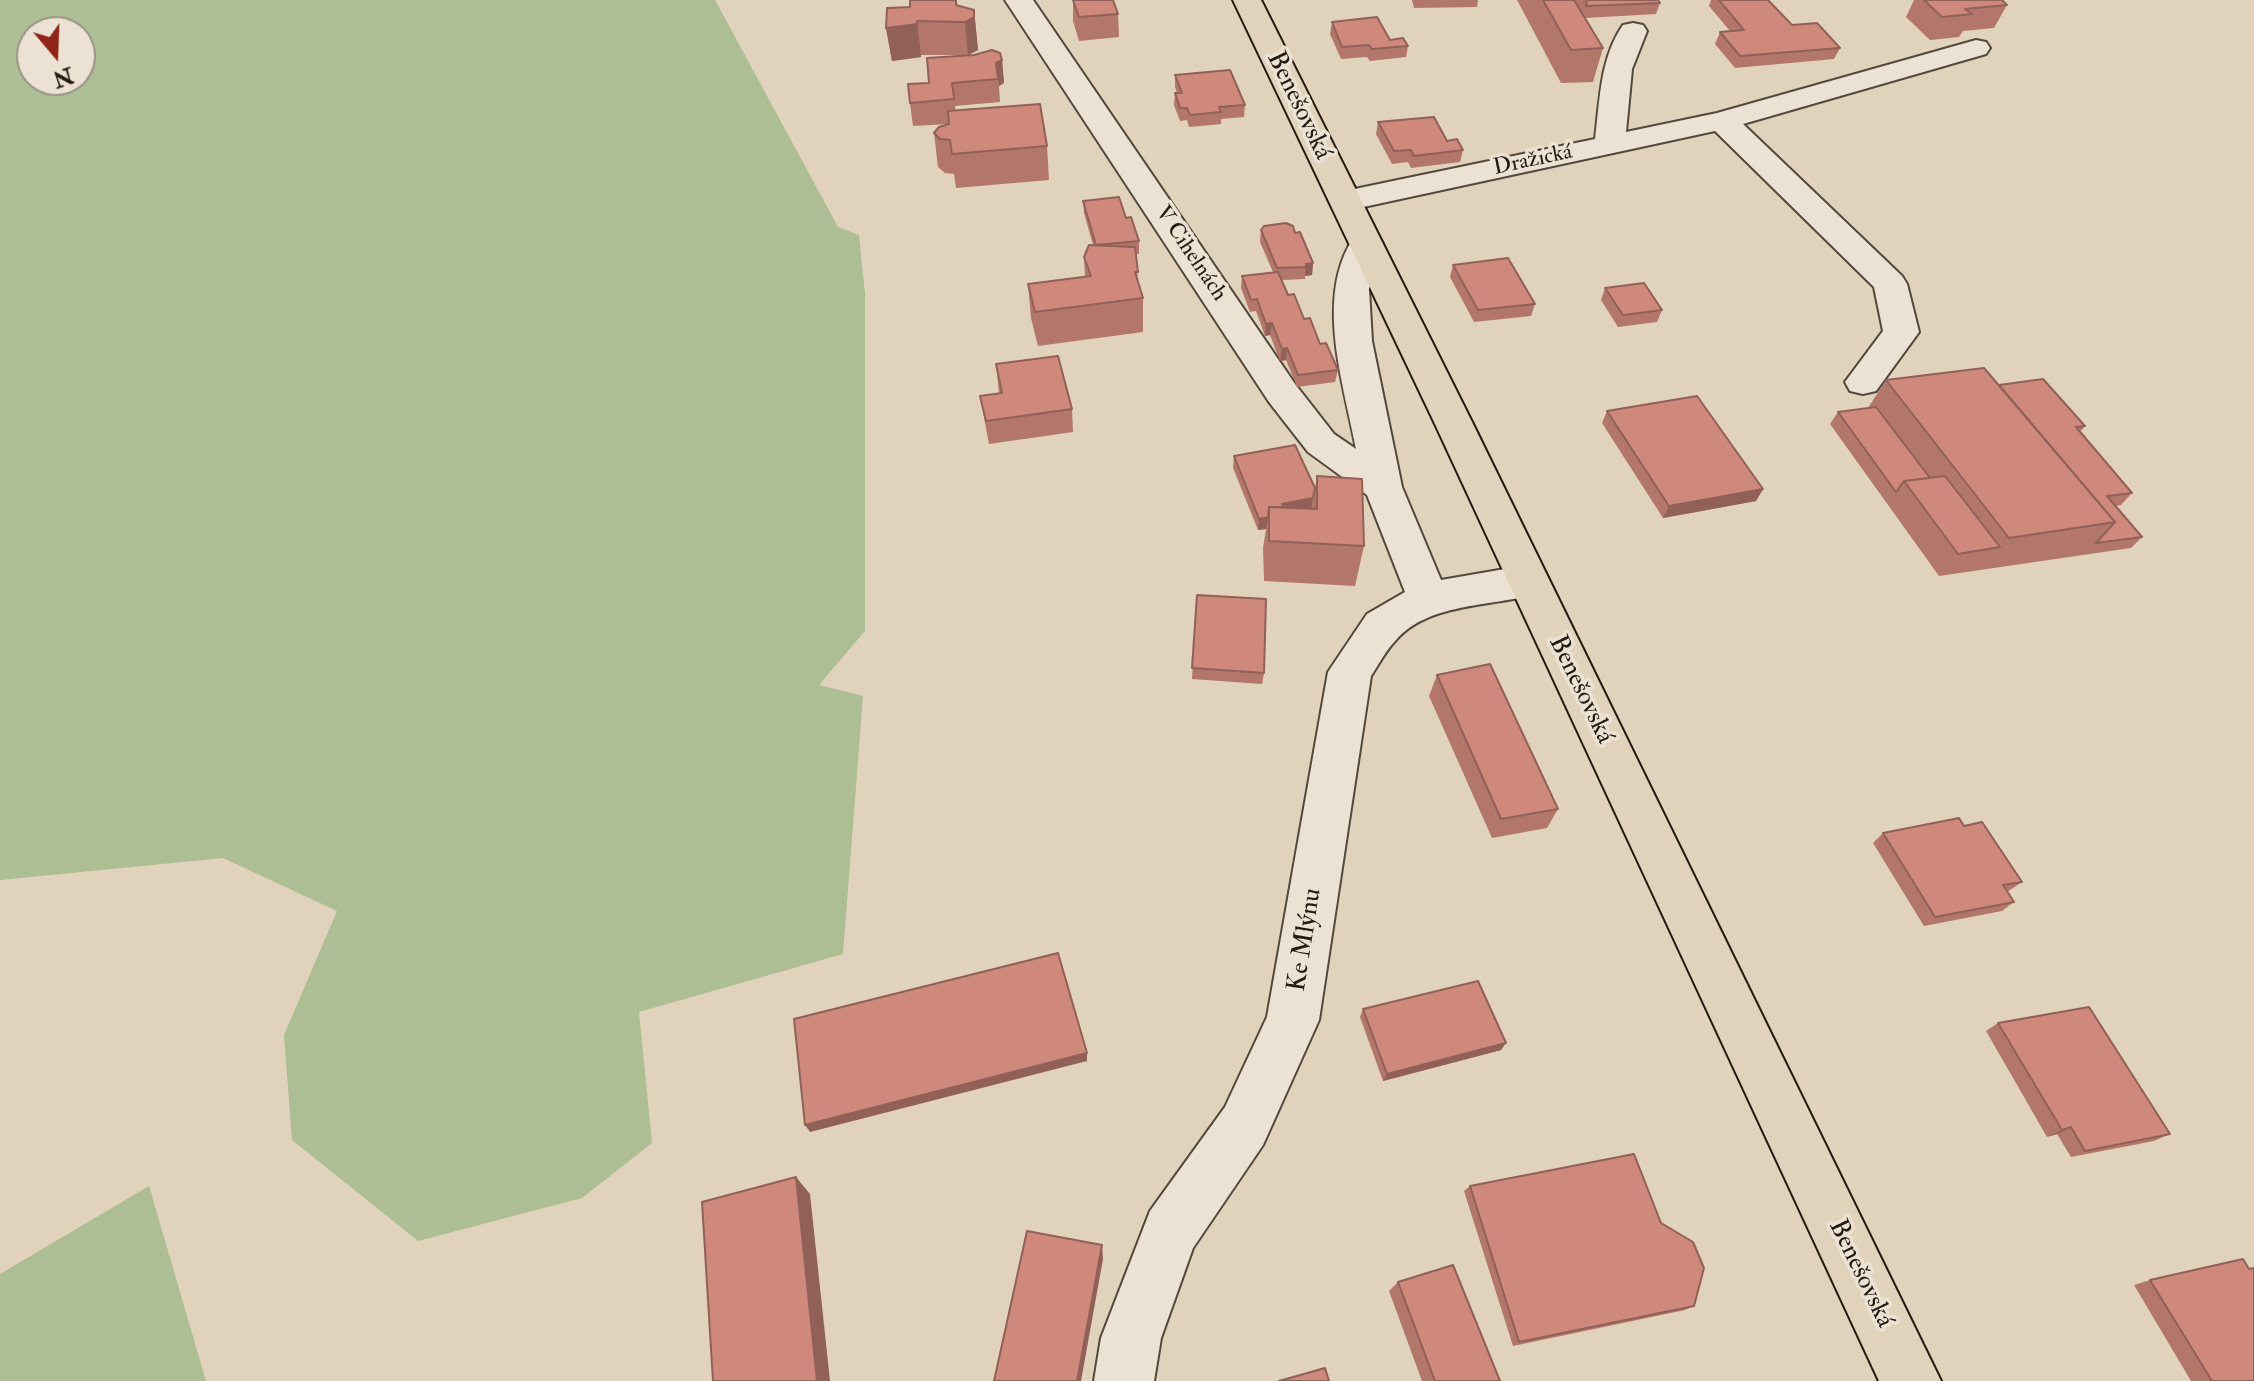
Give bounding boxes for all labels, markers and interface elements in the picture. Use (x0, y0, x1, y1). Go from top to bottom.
north arrow (16, 16, 96, 96)
street label: Benešovská (1258, 47, 1338, 165)
text: N (49, 60, 77, 93)
street label: Dražická (1491, 140, 1575, 182)
street label: V Cihelnách (1149, 201, 1231, 307)
street label: Benešovská (1540, 631, 1620, 749)
street label: Ke Mlýnu (1282, 886, 1330, 994)
street label: Benešovská (1820, 1215, 1900, 1333)

